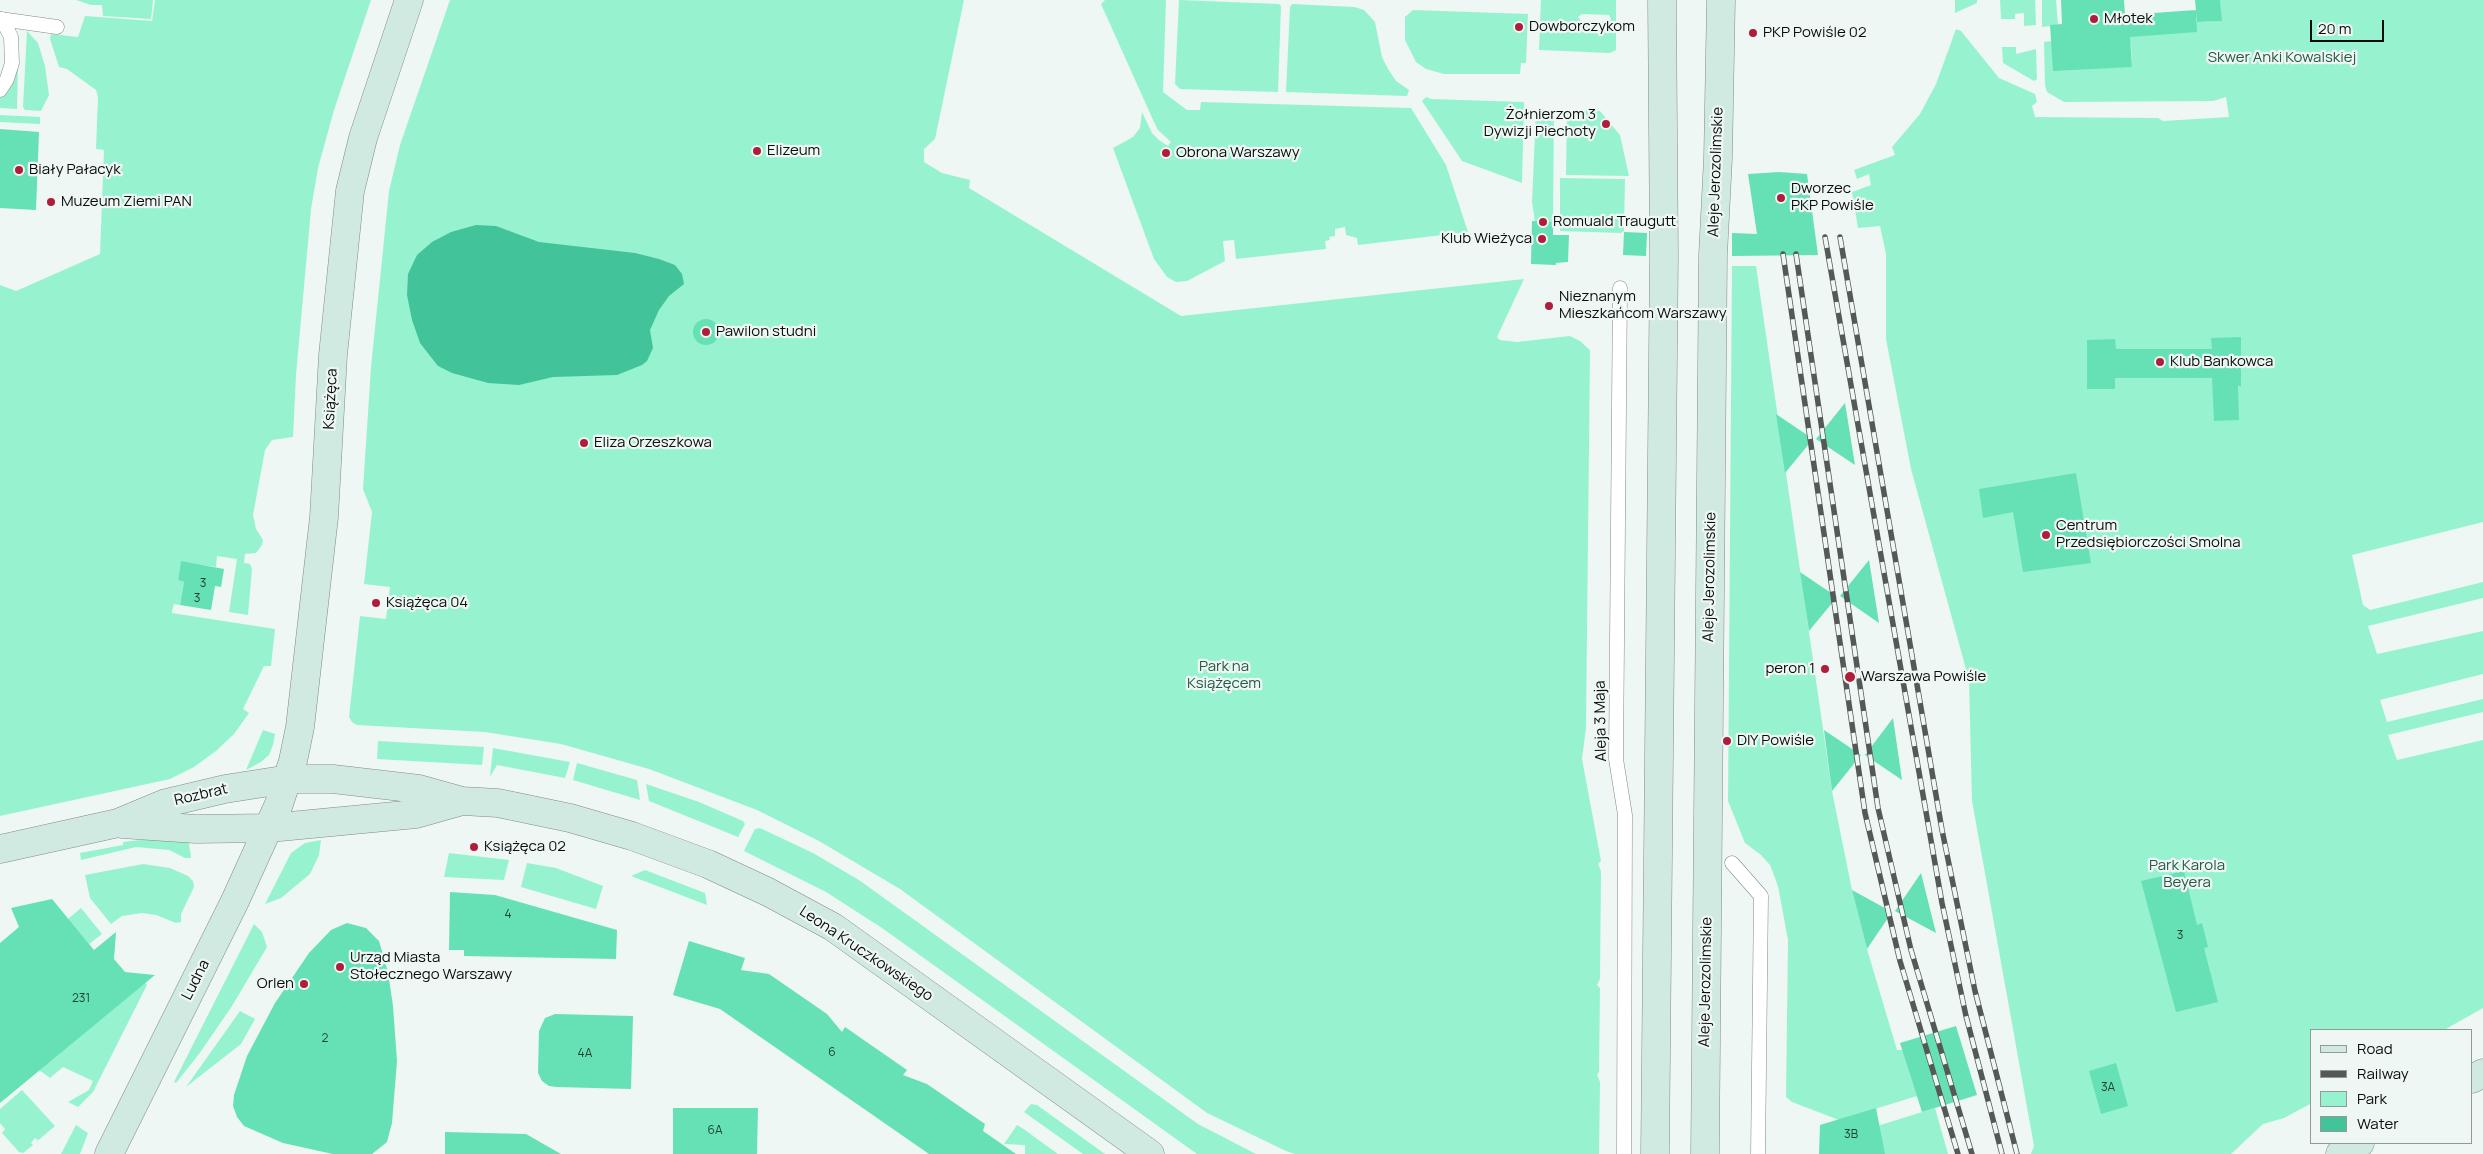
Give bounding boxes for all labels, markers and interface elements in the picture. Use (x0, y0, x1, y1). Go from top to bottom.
place label: Młotek (2104, 10, 2153, 28)
scale bar (2313, 10, 2387, 42)
marker: Młotek (2088, 13, 2100, 25)
place label: Dowborczykom (1529, 18, 1635, 36)
text: 20 m (2318, 18, 2351, 39)
marker: Dowborczykom (1513, 21, 1525, 33)
place label: PKP Powiśle 02 (1763, 24, 1866, 42)
marker: PKP Powiśle 02 (1747, 27, 1759, 39)
park label: Skwer Anki Kowalskiej (2208, 49, 2356, 67)
place label: Żołnierzom 3 Dywizji Piechoty (1484, 106, 1596, 141)
street label: Aleje Jerozolimskie (1705, 107, 1727, 237)
marker: Żołnierzom 3 Dywizji Piechoty (1600, 118, 1612, 130)
place label: Elizeum (767, 142, 820, 160)
place label: Obrona Warszawy (1176, 144, 1300, 162)
marker: Elizeum (751, 145, 763, 157)
marker: Obrona Warszawy (1160, 147, 1172, 159)
place label: Biały Pałacyk (29, 161, 121, 179)
marker: Biały Pałacyk (13, 164, 25, 176)
place label: Dworzec PKP Powiśle (1791, 180, 1874, 215)
marker: Dworzec PKP Powiśle (1775, 192, 1787, 204)
place label: Muzeum Ziemi PAN (61, 193, 192, 211)
marker: Muzeum Ziemi PAN (45, 196, 57, 208)
place label: Romuald Traugutt (1553, 213, 1676, 231)
marker: Romuald Traugutt (1537, 216, 1549, 228)
place label: Klub Wieżyca (1441, 230, 1532, 248)
marker: Klub Wieżyca (1536, 233, 1548, 245)
place label: Nieznanym Mieszkańcom Warszawy (1559, 288, 1727, 323)
marker: Nieznanym Mieszkańcom Warszawy (1543, 300, 1555, 312)
place label: Pawilon studni (716, 323, 816, 341)
marker: Pawilon studni (700, 326, 712, 338)
place label: Klub Bankowca (2170, 353, 2273, 371)
marker: Klub Bankowca (2154, 356, 2166, 368)
street label: Książęca (320, 368, 342, 430)
place label: Eliza Orzeszkowa (594, 434, 712, 452)
marker: Eliza Orzeszkowa (578, 437, 590, 449)
street label: Aleje Jerozolimskie (1700, 512, 1720, 642)
place label: Centrum Przedsiębiorczości Smolna (2056, 517, 2241, 552)
marker: Centrum Przedsiębiorczości Smolna (2040, 529, 2052, 541)
house number: 3 (200, 577, 206, 591)
house number: 3 (194, 592, 200, 606)
place label: Książęca 04 (386, 594, 468, 612)
marker: Książęca 04 (370, 597, 382, 609)
park label: Park na Książęcem (1187, 658, 1261, 693)
place label: peron 1 (1765, 660, 1815, 678)
marker: peron 1 (1819, 663, 1831, 675)
place label: Warszawa Powiśle (1861, 668, 1986, 686)
marker: Warszawa Powiśle (1843, 670, 1857, 684)
street label: Aleja 3 Maja (1591, 680, 1611, 762)
place label: DIY Powiśle (1737, 732, 1814, 750)
marker: DIY Powiśle (1721, 735, 1733, 747)
street label: Rozbrat (173, 780, 229, 810)
place label: Książęca 02 (484, 838, 566, 856)
marker: Książęca 02 (468, 841, 480, 853)
park label: Park Karola Beyera (2149, 857, 2225, 892)
street label: Leona Kruczkowskiego (796, 903, 936, 1005)
house number: 4 (504, 908, 512, 922)
street label: Aleje Jerozolimskie (1696, 917, 1716, 1047)
house number: 3 (2177, 929, 2183, 943)
place label: Urząd Miasta Stołecznego Warszawy (350, 949, 512, 984)
street label: Ludna (178, 957, 214, 1003)
marker: Urząd Miasta Stołecznego Warszawy (334, 961, 346, 973)
place label: Orlen (257, 975, 294, 993)
marker: Orlen (298, 978, 310, 990)
house number: 231 (72, 992, 90, 1006)
legend (2310, 1029, 2473, 1144)
house number: 2 (322, 1032, 328, 1046)
text: Road (2357, 1038, 2393, 1059)
house number: 6 (828, 1046, 836, 1060)
house number: 4A (578, 1047, 592, 1061)
text: Railway (2357, 1063, 2409, 1084)
house number: 3A (2101, 1081, 2115, 1095)
text: Park (2357, 1088, 2387, 1109)
text: Water (2357, 1113, 2399, 1134)
house number: 6A (707, 1124, 723, 1138)
house number: 3B (1844, 1128, 1858, 1142)

